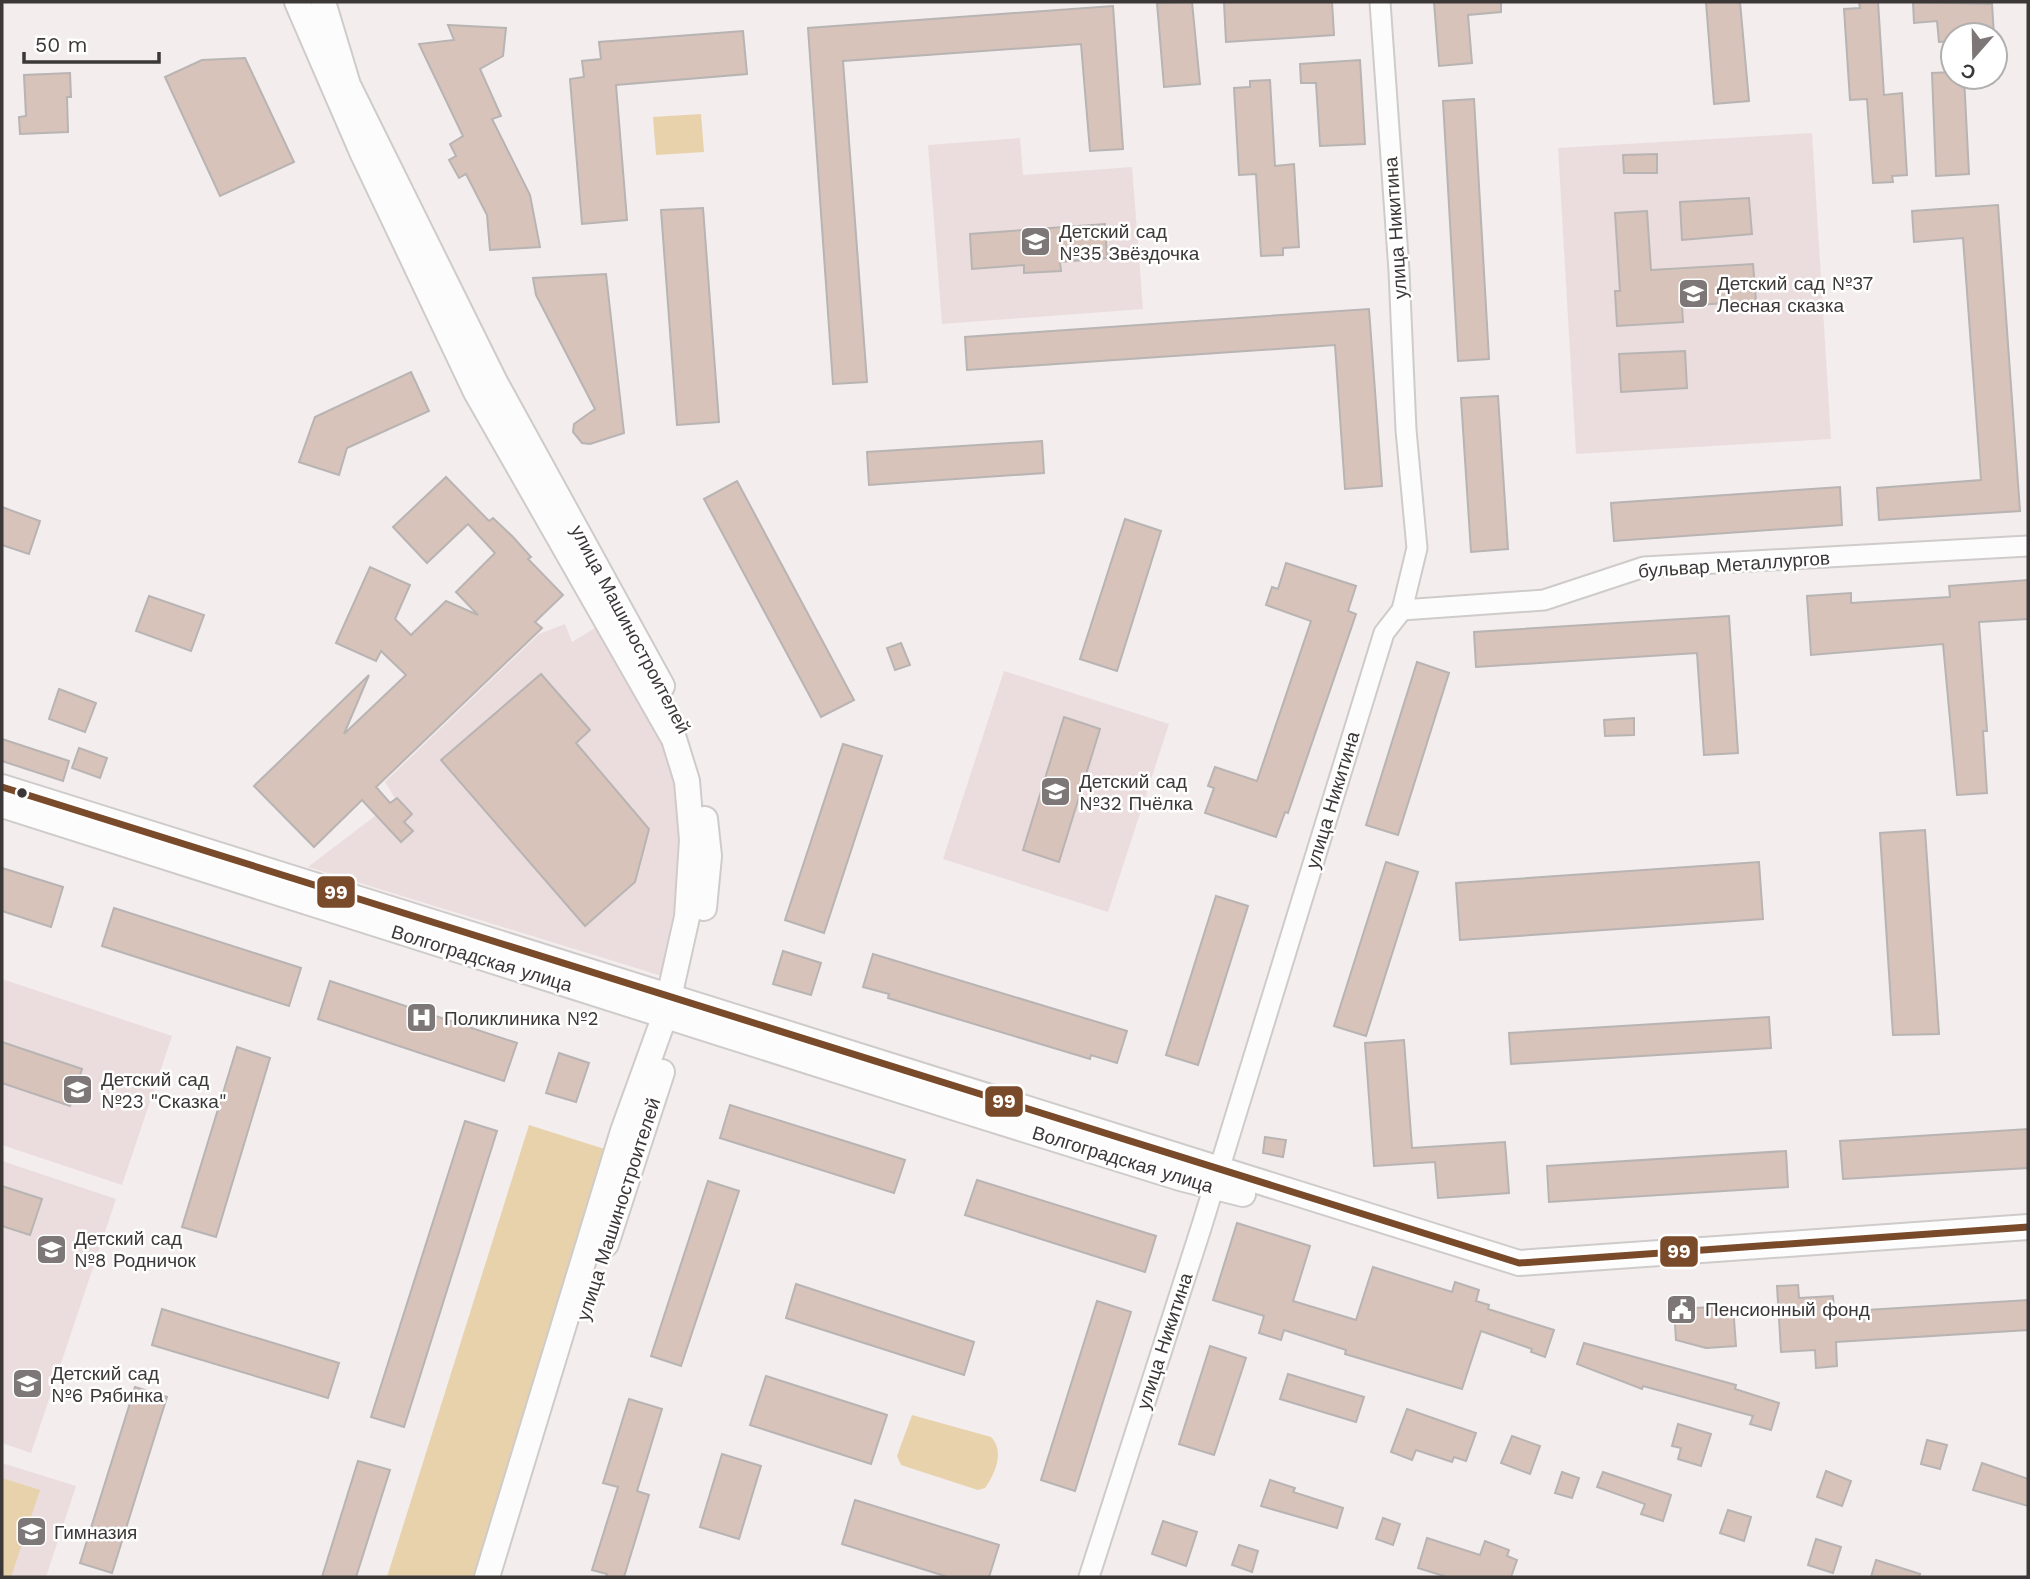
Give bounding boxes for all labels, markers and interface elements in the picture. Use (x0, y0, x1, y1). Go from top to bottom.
scale bar (24, 21, 159, 65)
north arrow (1939, 21, 2009, 91)
text: 50 m (35, 32, 87, 57)
text: С (1958, 58, 1979, 85)
street label: улица Никитина (1379, 156, 1412, 300)
place label: Детский сад №35 Звёздочка (1059, 220, 1200, 265)
school or university icon: Детский сад №35 Звёздочка (1019, 225, 1053, 259)
place label: Детский сад №37 Лесная сказка (1717, 272, 1873, 317)
school or university icon: Детский сад №37 Лесная сказка (1677, 277, 1711, 311)
street label: улица Машиностроителей (566, 521, 695, 737)
street label: бульвар Металлургов (1637, 546, 1831, 583)
street label: улица Никитина (1301, 728, 1364, 872)
place label: Детский сад №32 Пчёлка (1079, 770, 1193, 815)
school or university icon: Детский сад №32 Пчёлка (1039, 775, 1073, 809)
unlabelled marker (15, 786, 29, 800)
line badge: 99 (316, 875, 356, 909)
text: 99 (324, 881, 348, 904)
street label: Волгоградская улица (389, 920, 575, 997)
hospital icon: Поликлиника №2 (404, 1001, 438, 1035)
place label: Поликлиника №2 (444, 1007, 598, 1030)
place label: Детский сад №23 "Сказка" (101, 1068, 227, 1113)
school or university icon: Детский сад №23 "Сказка" (61, 1073, 95, 1107)
line badge: 99 (984, 1085, 1024, 1118)
text: 99 (992, 1090, 1016, 1113)
street label: улица Машиностроителей (572, 1095, 665, 1323)
street label: Волгоградская улица (1030, 1121, 1216, 1198)
place label: Детский сад №8 Родничок (74, 1227, 197, 1272)
school or university icon: Детский сад №8 Родничок (34, 1232, 68, 1266)
line badge: 99 (1659, 1235, 1699, 1268)
text: 99 (1667, 1240, 1691, 1263)
street label: улица Никитина (1132, 1270, 1198, 1412)
public building icon: Пенсионный фонд (1665, 1292, 1699, 1326)
place label: Пенсионный фонд (1705, 1298, 1870, 1321)
place label: Детский сад №6 Рябинка (51, 1362, 164, 1407)
school or university icon: Детский сад №6 Рябинка (11, 1367, 45, 1401)
school or university icon: Гимназия (14, 1515, 48, 1549)
place label: Гимназия (54, 1521, 137, 1544)

